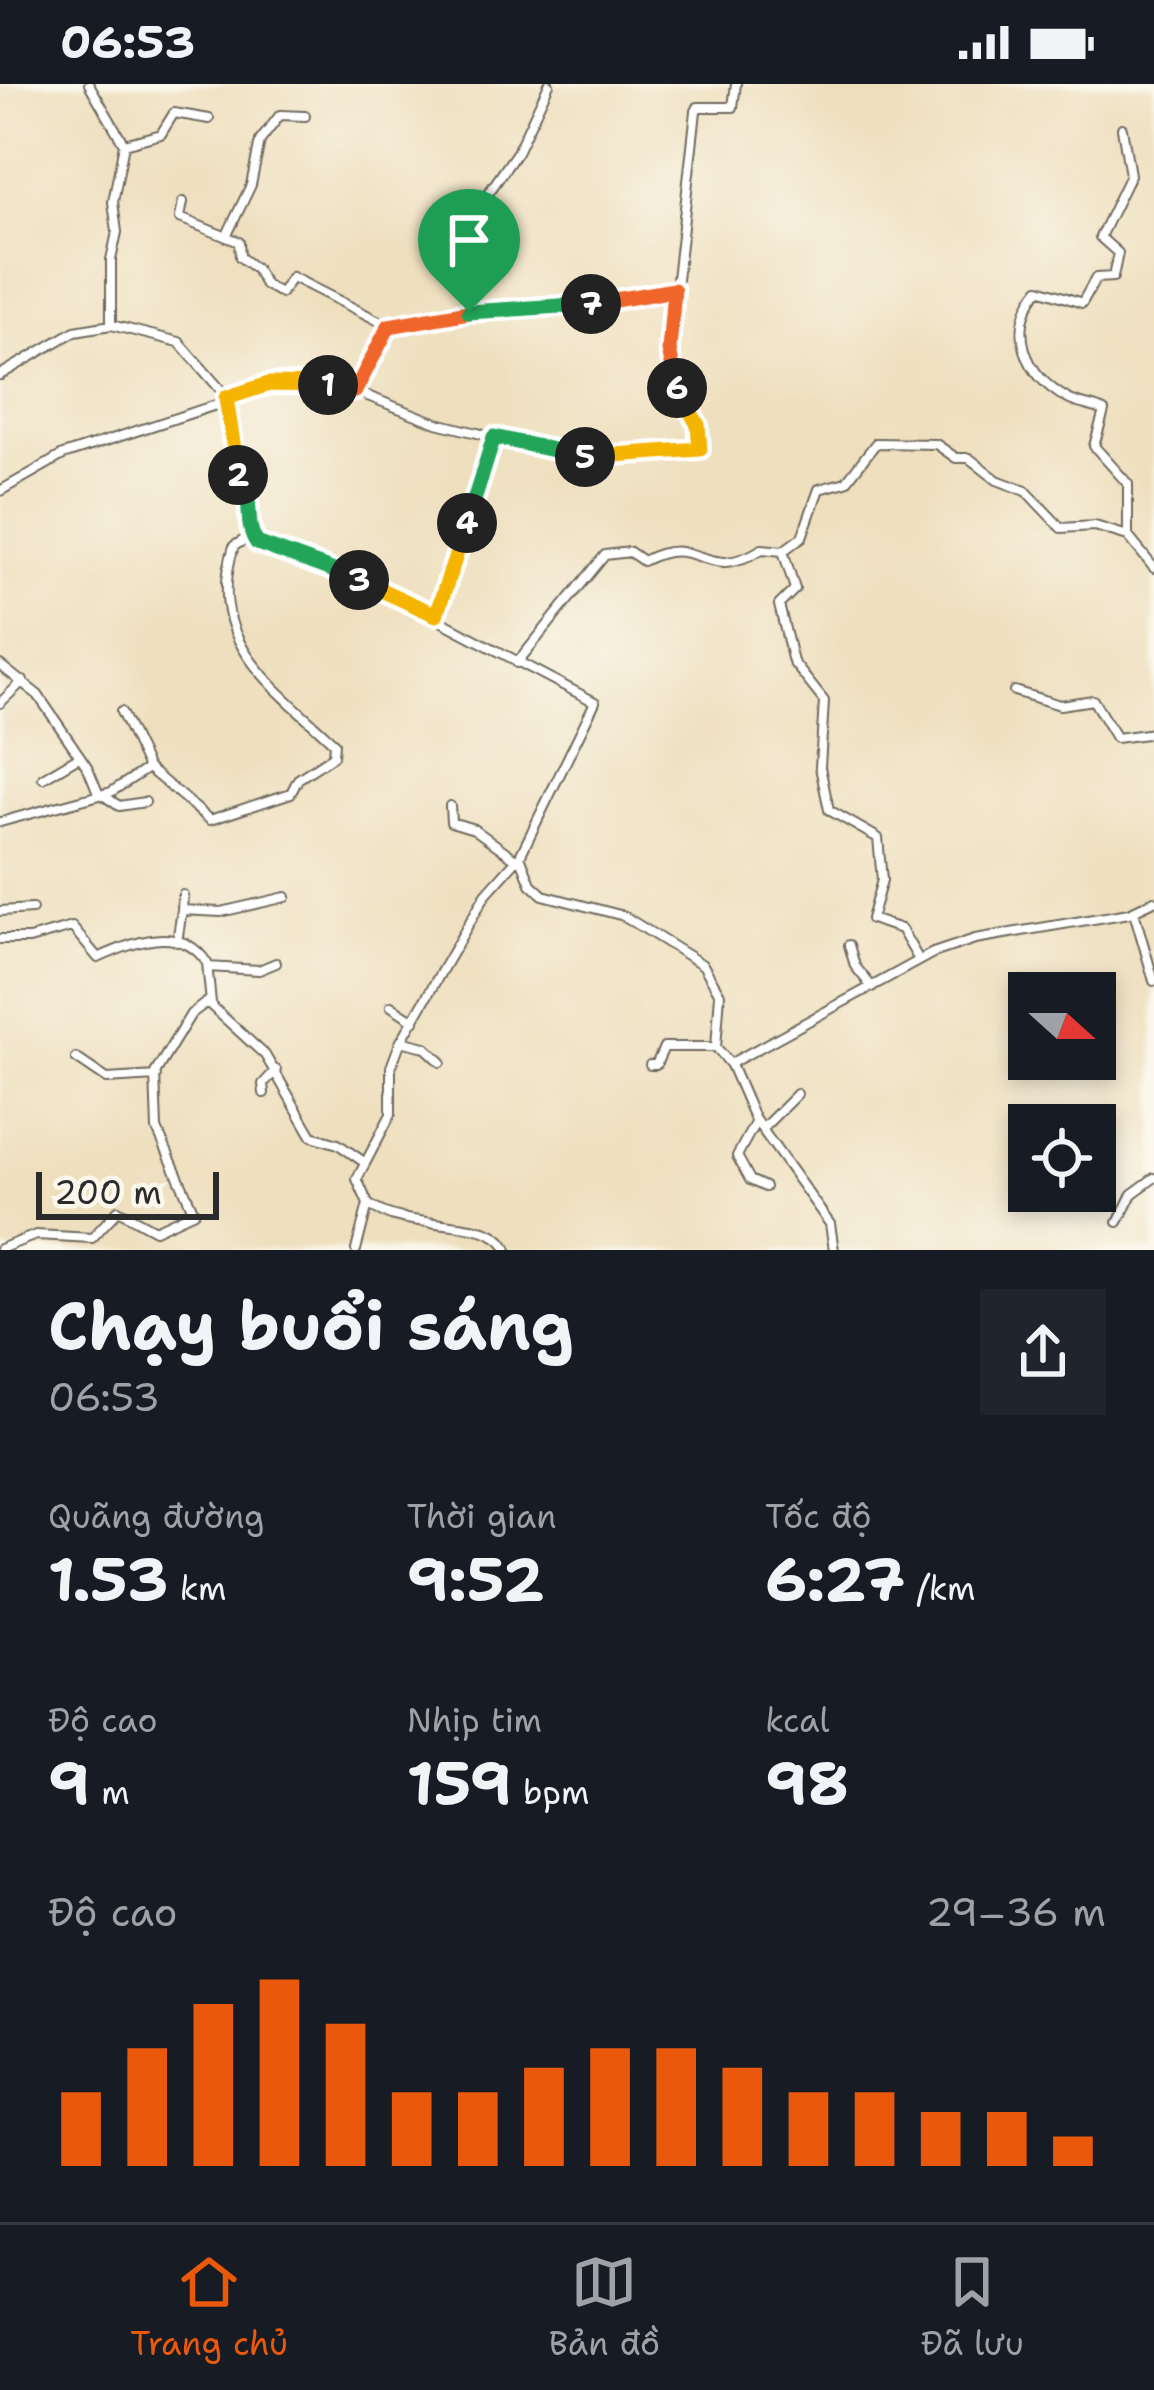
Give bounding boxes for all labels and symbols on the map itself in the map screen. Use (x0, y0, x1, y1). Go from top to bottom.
pin (418, 189, 520, 312)
pin: 7 (561, 274, 621, 334)
pin: 1 (298, 355, 358, 415)
pin: 6 (647, 358, 707, 418)
pin: 5 (555, 427, 615, 487)
pin: 2 (208, 445, 268, 505)
pin: 4 (437, 493, 497, 553)
pin: 3 (329, 550, 389, 610)
north arrow (1008, 972, 1116, 1080)
scale bar (36, 1166, 219, 1219)

